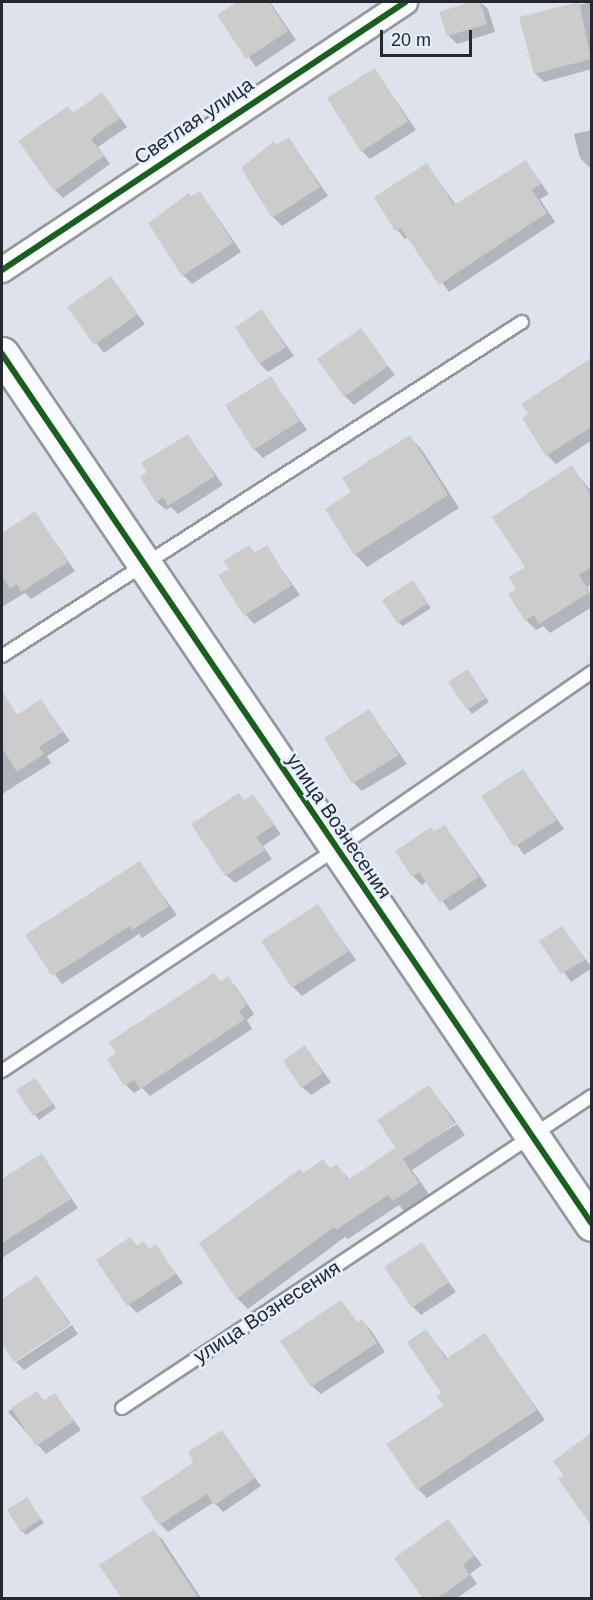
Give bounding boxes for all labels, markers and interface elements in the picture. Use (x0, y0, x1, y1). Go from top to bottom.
scale bar (383, 18, 474, 56)
text: 20 m (391, 30, 431, 50)
street label: Светлая улица (130, 72, 258, 170)
street label: улица Вознесения (281, 749, 397, 903)
street label: улица Вознесения (189, 1256, 345, 1368)

